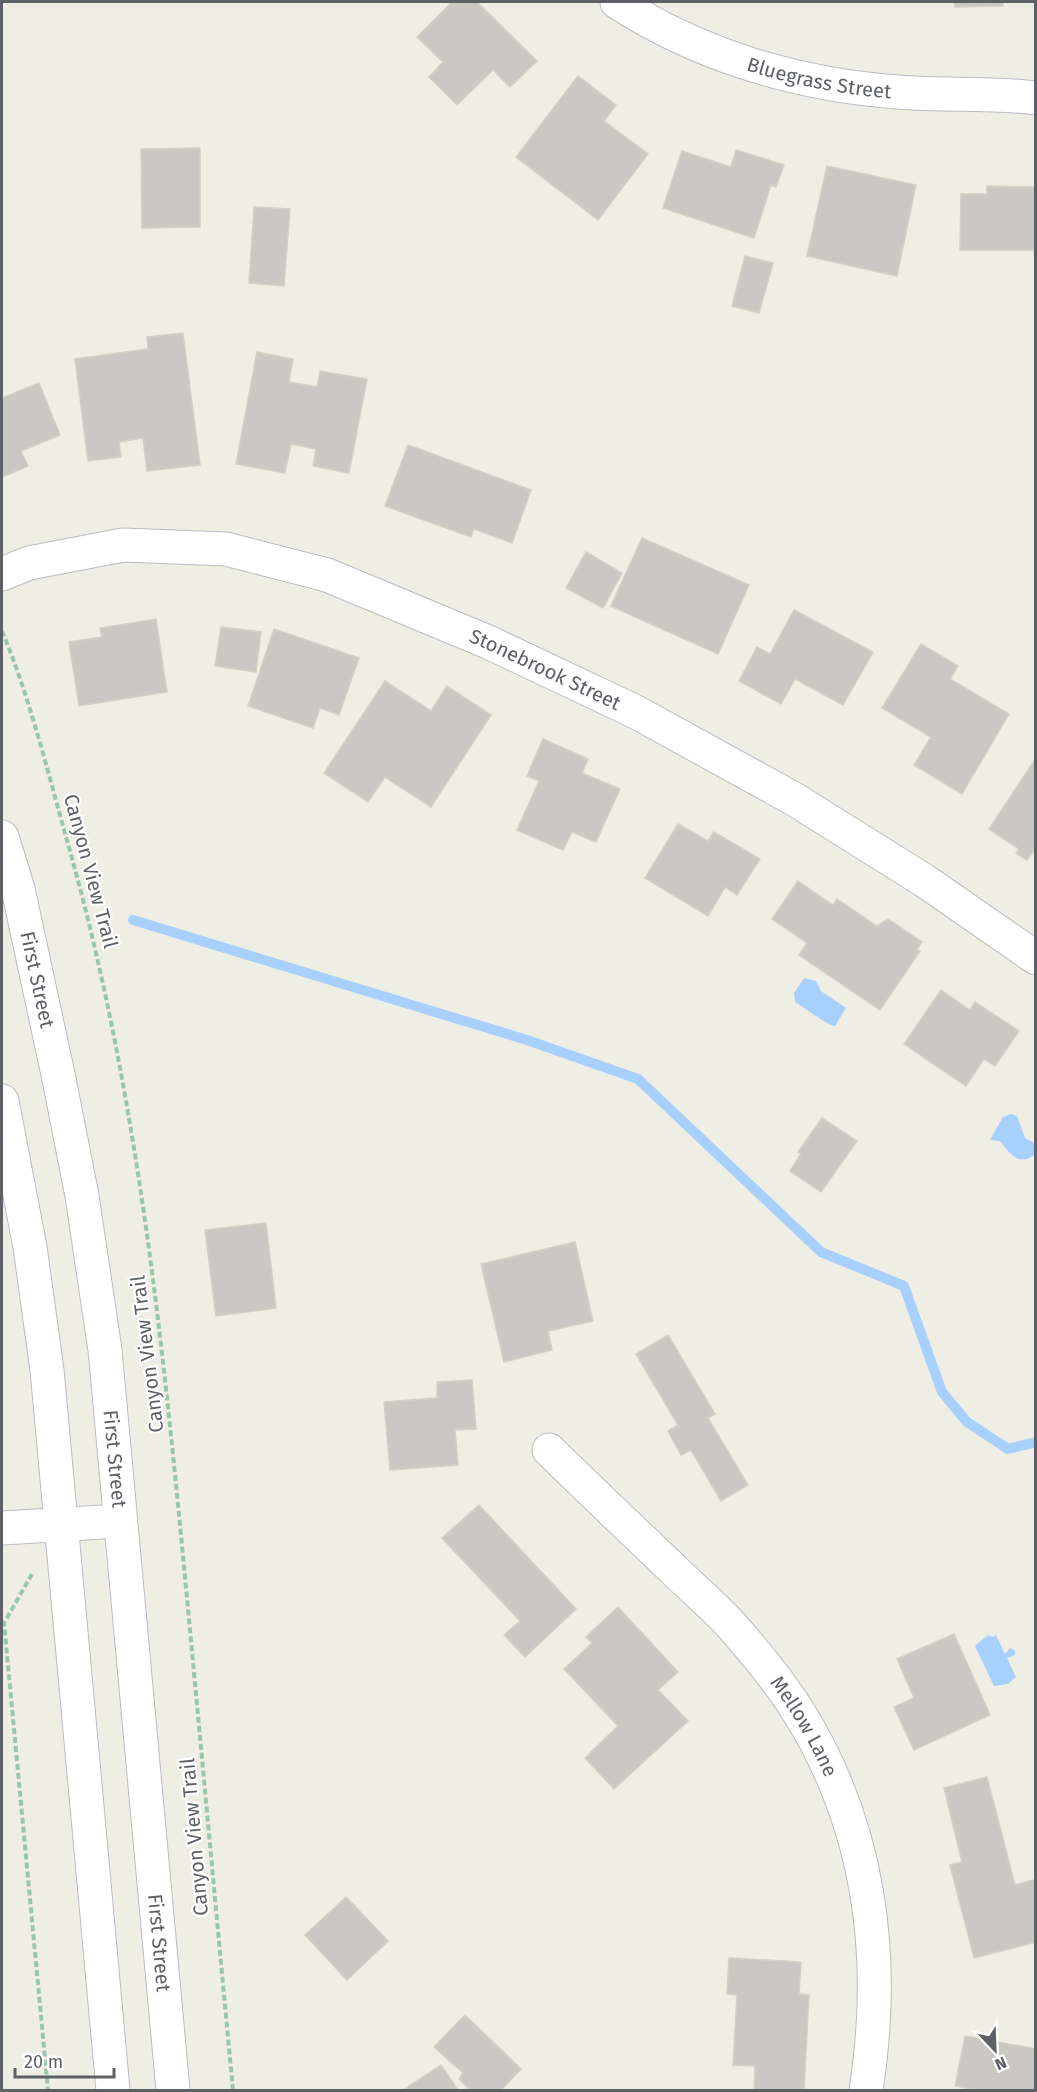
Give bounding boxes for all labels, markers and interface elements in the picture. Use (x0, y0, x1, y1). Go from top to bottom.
street label: Bluegrass Street (744, 52, 893, 104)
street label: Stonebrook Street (466, 624, 625, 715)
street label: Canyon View Trail (59, 791, 123, 951)
street label: First Street (15, 929, 60, 1031)
street label: Canyon View Trail (125, 1274, 169, 1434)
street label: First Street (99, 1409, 132, 1510)
street label: Mellow Lane (765, 1671, 843, 1780)
street label: Canyon View Trail (175, 1757, 213, 1917)
street label: First Street (143, 1893, 176, 1994)
north arrow (965, 2020, 1025, 2080)
scale bar (15, 2041, 114, 2079)
text: 20 m (24, 2051, 63, 2073)
text: N (992, 2053, 1009, 2074)

